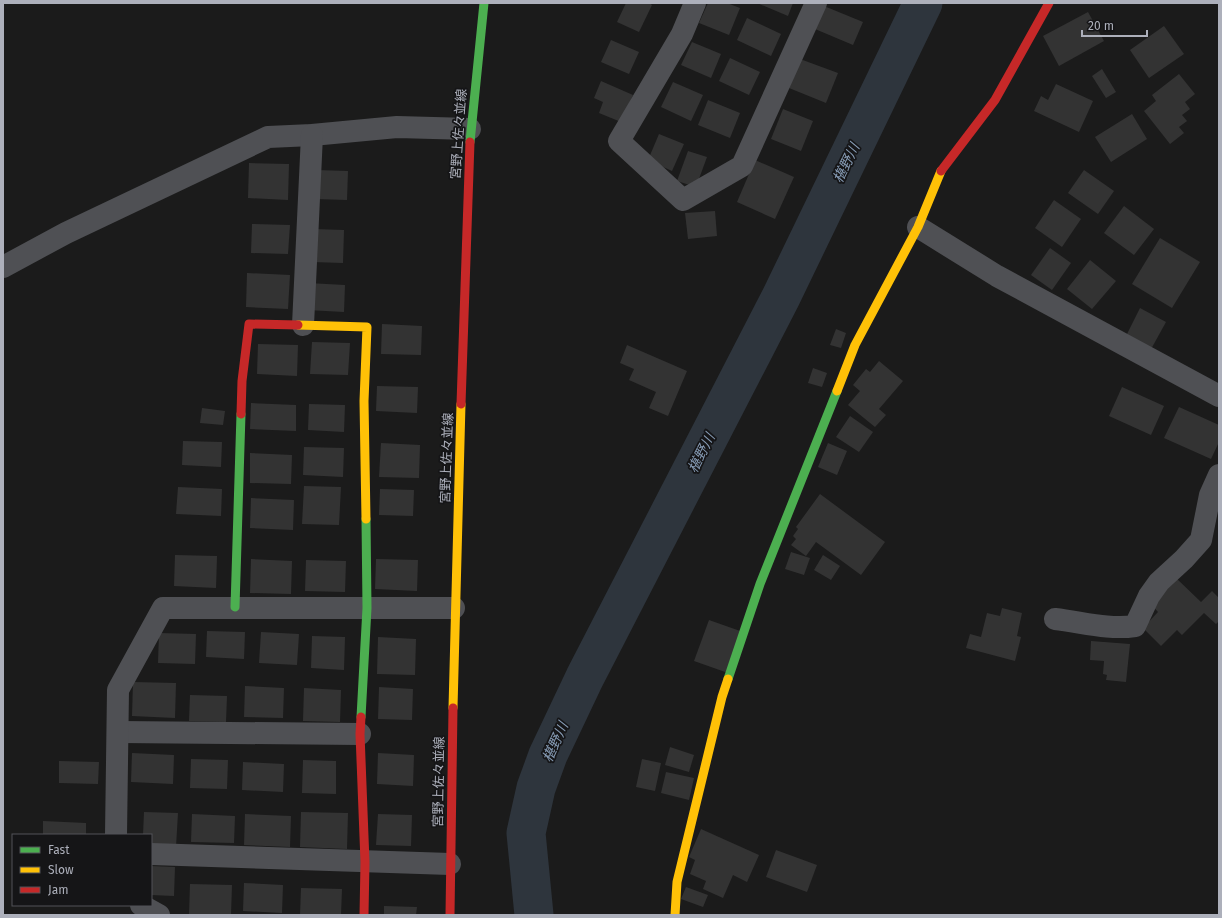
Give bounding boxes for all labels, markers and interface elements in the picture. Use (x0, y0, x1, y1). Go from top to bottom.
scale bar (1082, 12, 1147, 38)
text: 20 m (1088, 19, 1114, 33)
street label: 宮野上佐々並線 (448, 88, 469, 180)
water label: 椹野川 (830, 139, 864, 186)
street label: 宮野上佐々並線 (437, 412, 456, 504)
water label: 椹野川 (684, 429, 719, 476)
water label: 椹野川 (539, 718, 573, 765)
street label: 宮野上佐々並線 (430, 736, 447, 828)
legend (12, 834, 152, 906)
text: Fast (48, 843, 70, 857)
text: Slow (48, 863, 74, 877)
text: Jam (48, 883, 68, 897)

